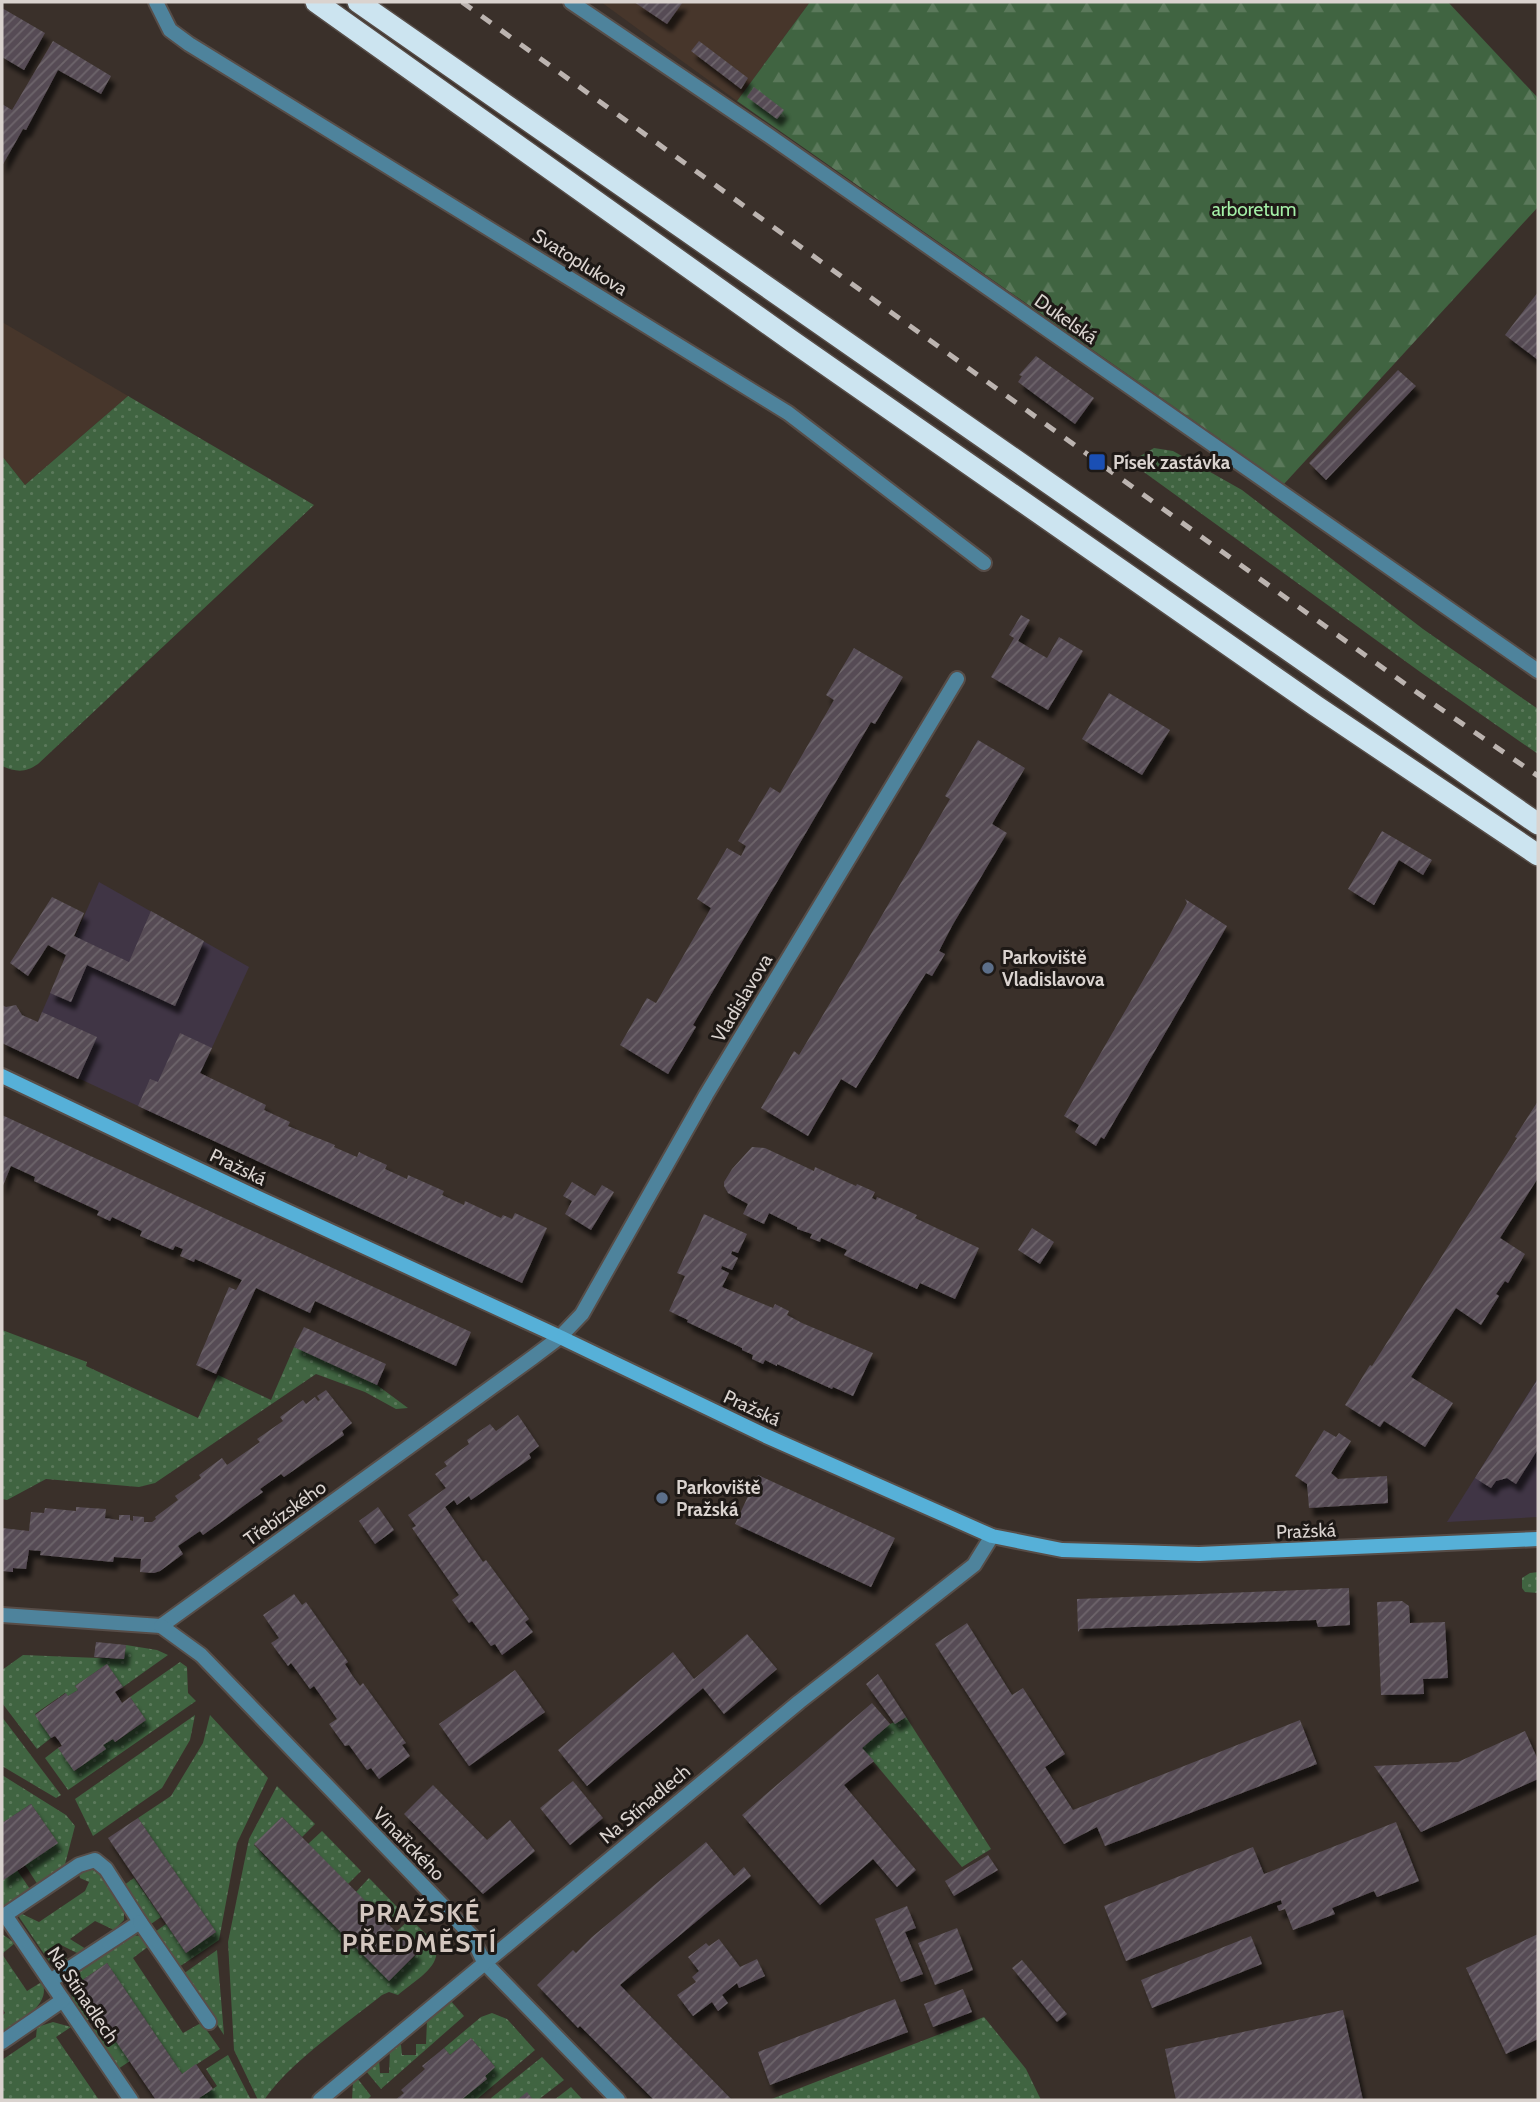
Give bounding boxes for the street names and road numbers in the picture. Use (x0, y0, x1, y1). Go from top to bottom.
street label: Svatoplukova (528, 224, 632, 300)
street label: Dukelská (1030, 289, 1102, 349)
street label: Vladislavova (707, 950, 777, 1046)
street label: Pražská (206, 1143, 270, 1191)
street label: Pražská (720, 1385, 784, 1431)
street label: Třebízského (239, 1476, 331, 1550)
street label: Pražská (1276, 1518, 1336, 1544)
street label: Na Stínadlech (595, 1759, 695, 1849)
street label: Vinařického (368, 1802, 450, 1886)
street label: Na Stínadlech (42, 1942, 124, 2048)

